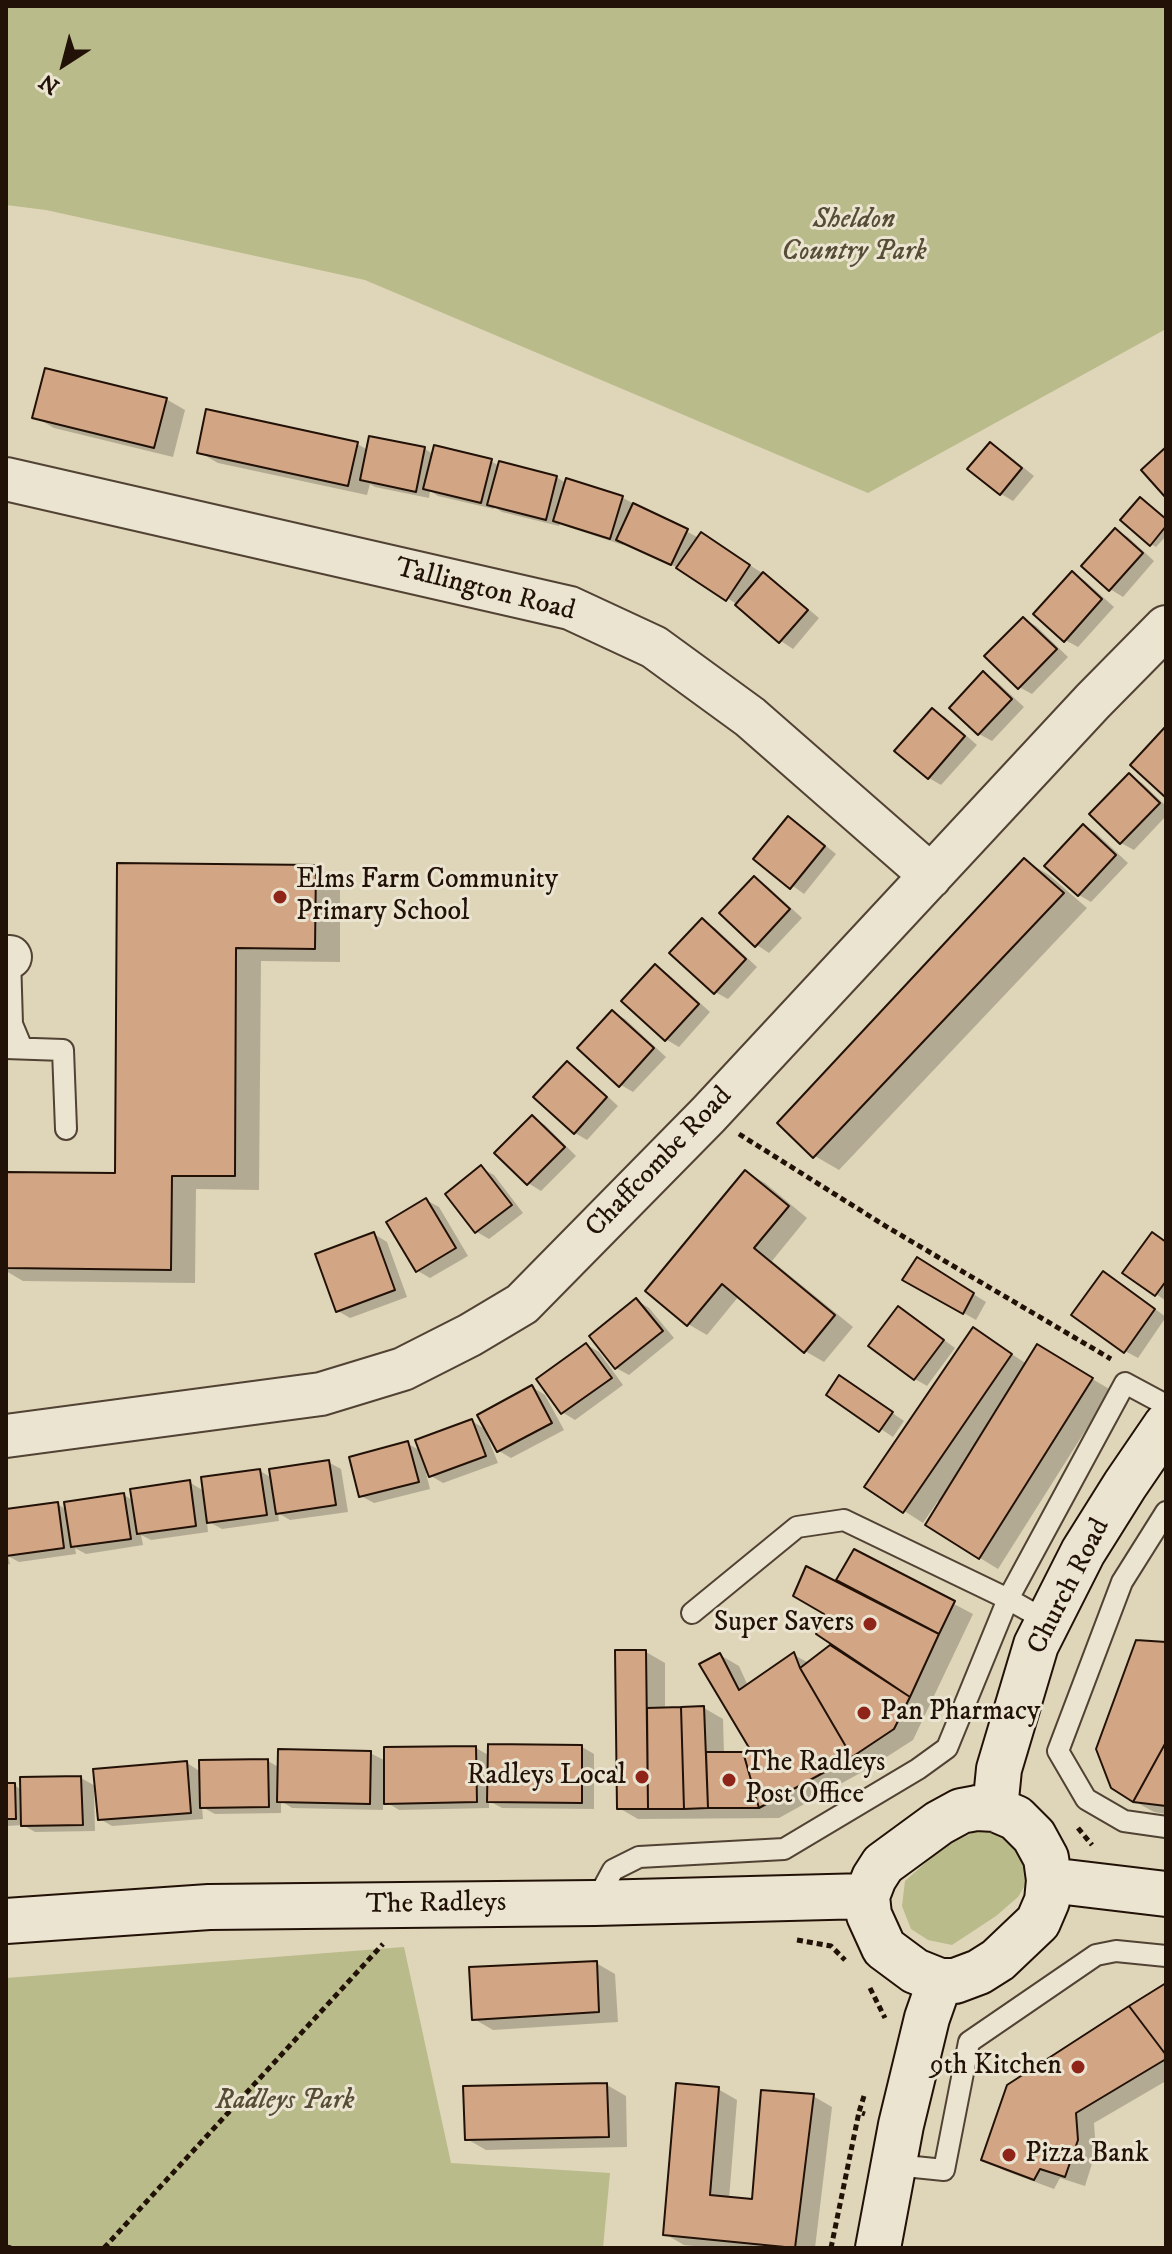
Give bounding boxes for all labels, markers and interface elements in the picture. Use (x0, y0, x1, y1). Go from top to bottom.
north arrow (24, 24, 104, 104)
text: N (34, 68, 65, 100)
park label: Sheldon Country Park (781, 204, 927, 270)
street label: Tallington Road (392, 552, 578, 630)
place label: Elms Farm Community Primary School (296, 864, 558, 930)
marker: Elms Farm Community Primary School (271, 888, 289, 906)
street label: Chaffcombe Road (580, 1081, 740, 1245)
street label: Church Road (1022, 1514, 1118, 1660)
place label: Super Savers (714, 1607, 854, 1641)
marker: Super Savers (861, 1615, 879, 1633)
place label: Pan Pharmacy (880, 1696, 1040, 1730)
marker: Pan Pharmacy (855, 1704, 873, 1722)
place label: The Radleys Post Office (745, 1747, 885, 1813)
place label: Radleys Local (467, 1760, 626, 1794)
marker: Radleys Local (633, 1768, 651, 1786)
marker: The Radleys Post Office (720, 1771, 738, 1789)
street label: The Radleys (365, 1887, 507, 1923)
place label: 9th Kitchen (930, 2050, 1062, 2084)
marker: 9th Kitchen (1069, 2058, 1087, 2076)
park label: Radleys Park (215, 2085, 355, 2119)
place label: Pizza Bank (1025, 2138, 1149, 2172)
marker: Pizza Bank (1000, 2146, 1018, 2164)

